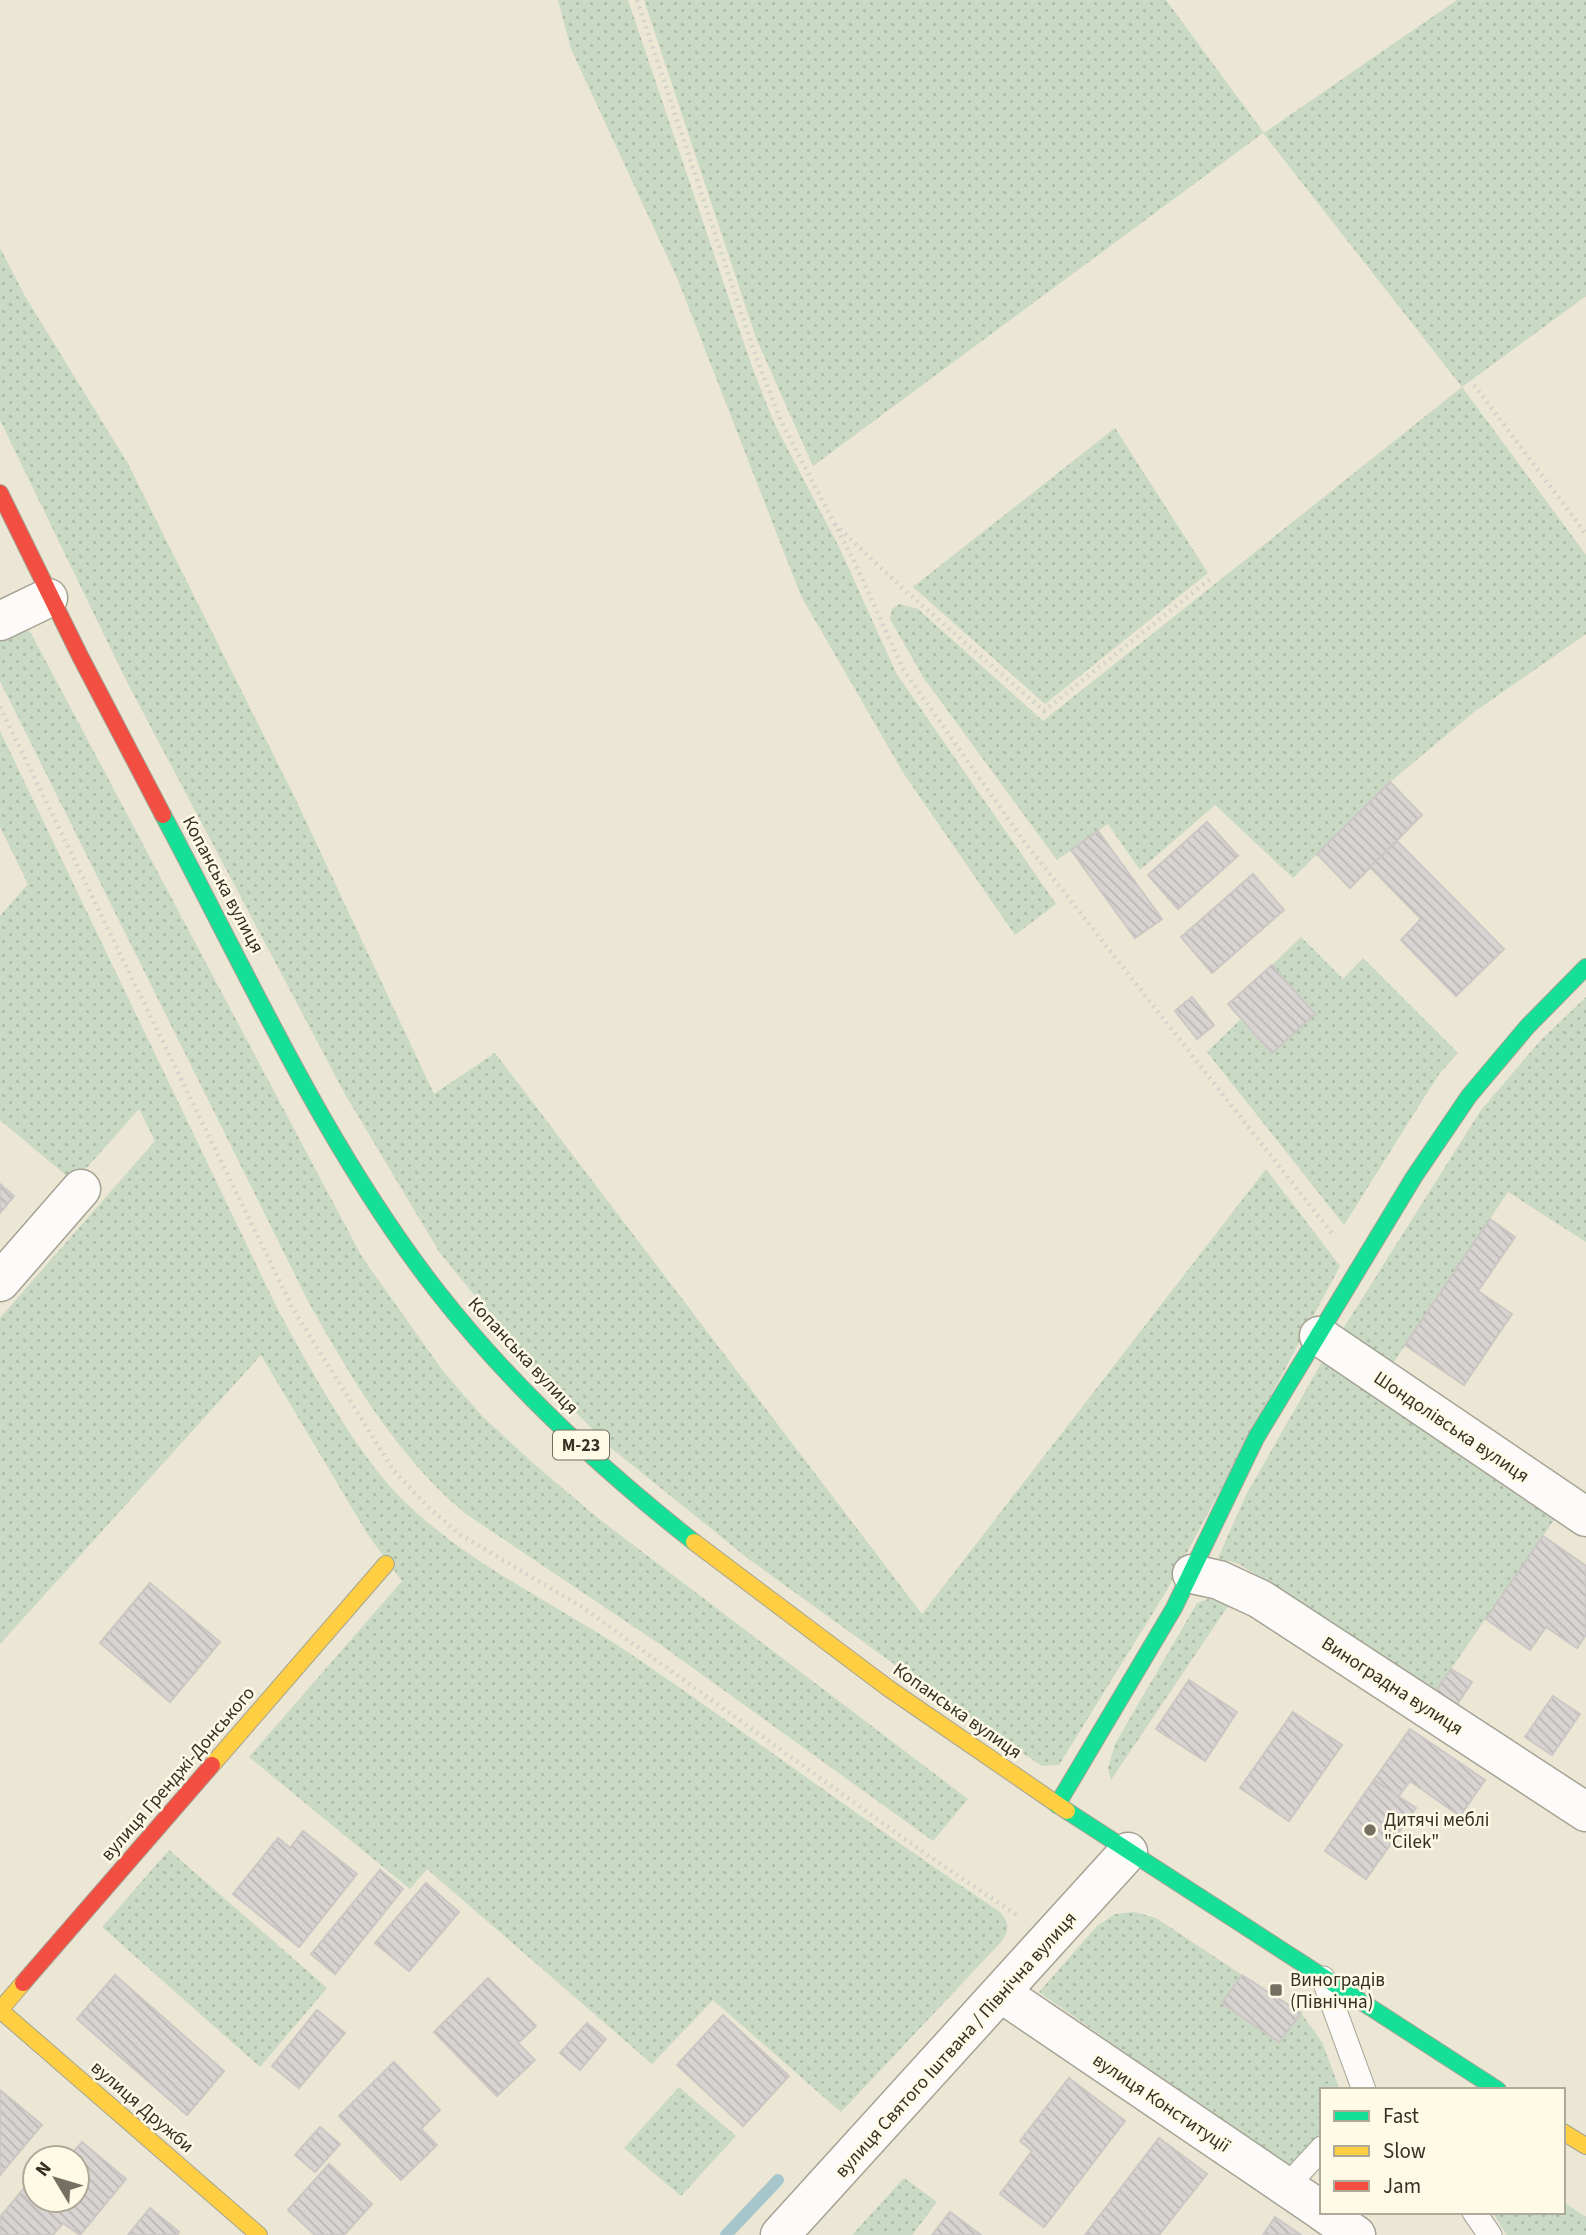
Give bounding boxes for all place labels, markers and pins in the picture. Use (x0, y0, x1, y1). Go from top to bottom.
place label: Дитячі меблі "Cilek" (1384, 1807, 1489, 1856)
marker: Дитячі меблі "Cilek" (1362, 1822, 1378, 1838)
place label: Виноградів (Північна) (1290, 1967, 1385, 2016)
marker: Виноградів (Північна) (1268, 1982, 1284, 1998)

